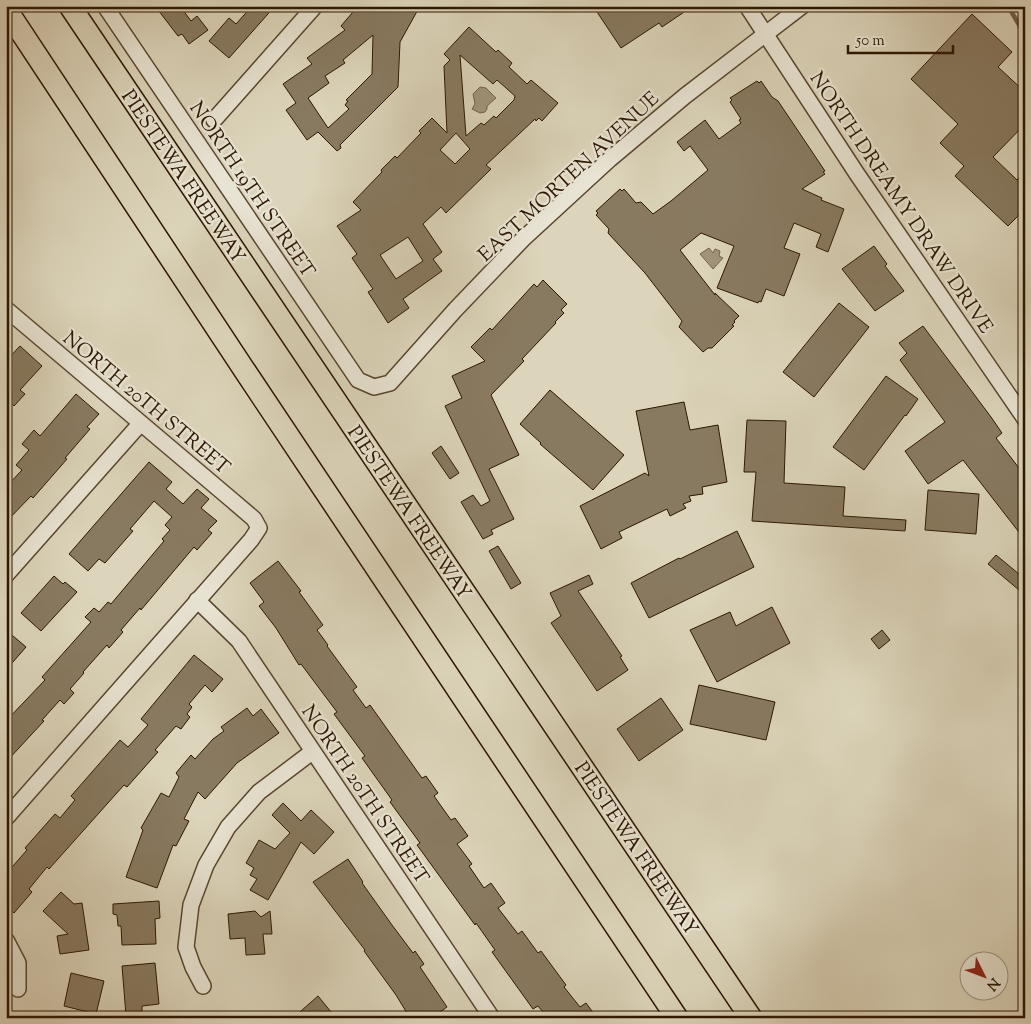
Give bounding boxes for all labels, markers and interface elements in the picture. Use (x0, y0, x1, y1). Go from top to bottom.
scale bar (848, 22, 954, 54)
text: 50 m (855, 31, 885, 52)
street label: NORTH DREAMY DRAW DRIVE (801, 67, 999, 340)
street label: PIESTEWA FREEWAY (113, 85, 251, 270)
street label: EAST MORTEN AVENUE (473, 86, 667, 270)
street label: NORTH 19TH STREET (181, 96, 321, 284)
street label: NORTH 20TH STREET (55, 325, 235, 483)
street label: PIESTEWA FREEWAY (339, 421, 477, 606)
street label: NORTH 20TH STREET (293, 700, 435, 891)
street label: PIESTEWA FREEWAY (566, 757, 704, 942)
north arrow (958, 952, 1008, 1002)
text: N (981, 973, 1003, 994)

